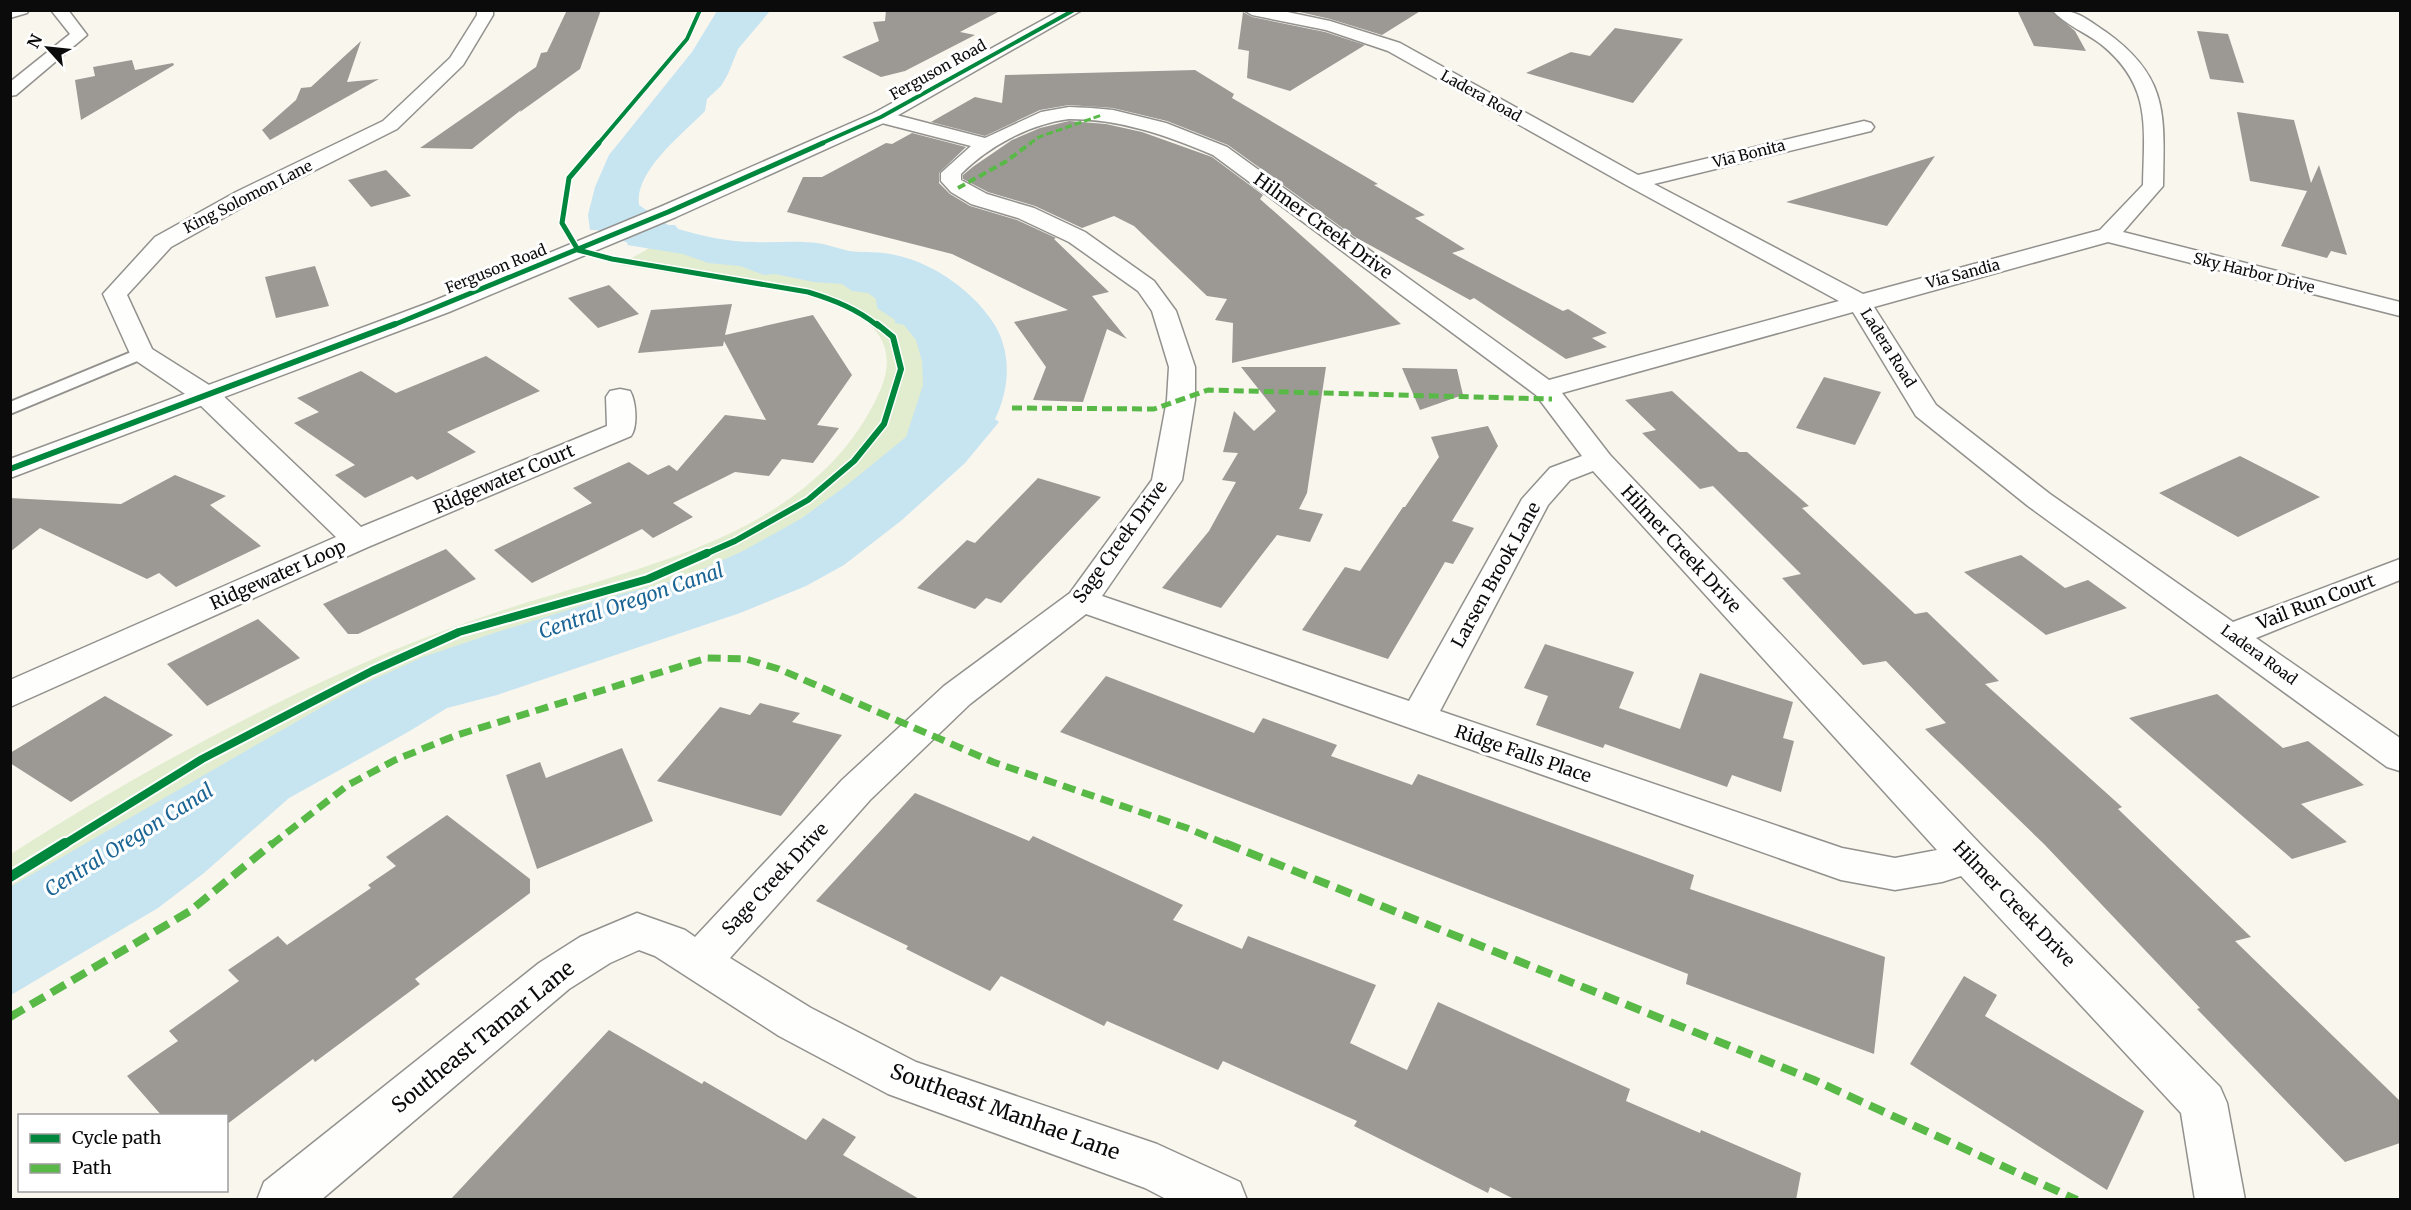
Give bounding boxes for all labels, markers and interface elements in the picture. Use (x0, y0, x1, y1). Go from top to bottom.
north arrow (18, 18, 78, 78)
text: N (23, 31, 47, 51)
street label: Ferguson Road (886, 35, 989, 104)
street label: Ladera Road (1438, 66, 1525, 126)
street label: Via Bonita (1710, 135, 1787, 172)
street label: King Solomon Lane (180, 156, 315, 237)
street label: Hilmer Creek Drive (1249, 168, 1397, 284)
street label: Ferguson Road (442, 240, 549, 297)
street label: Sky Harbor Drive (2191, 248, 2317, 297)
street label: Via Sandia (1923, 255, 2002, 293)
street label: Ladera Road (1857, 305, 1920, 391)
street label: Ridgewater Court (430, 438, 578, 519)
street label: Sage Creek Drive (1067, 476, 1172, 607)
street label: Hilmer Creek Drive (1616, 480, 1746, 617)
street label: Larsen Brook Lane (1446, 498, 1545, 652)
street label: Ridgewater Loop (206, 534, 349, 615)
water label: Central Oregon Canal (535, 557, 727, 644)
street label: Vail Run Court (2253, 568, 2378, 635)
street label: Ladera Road (2218, 621, 2301, 689)
street label: Ridge Falls Place (1452, 719, 1594, 788)
water label: Central Oregon Canal (40, 777, 218, 902)
street label: Sage Creek Drive (717, 818, 833, 940)
street label: Hilmer Creek Drive (1948, 836, 2080, 971)
street label: Southeast Tamar Lane (386, 955, 580, 1119)
street label: Southeast Manhae Lane (887, 1057, 1124, 1166)
legend (18, 1114, 228, 1192)
text: Cycle path (72, 1126, 162, 1149)
text: Path (72, 1156, 112, 1179)

